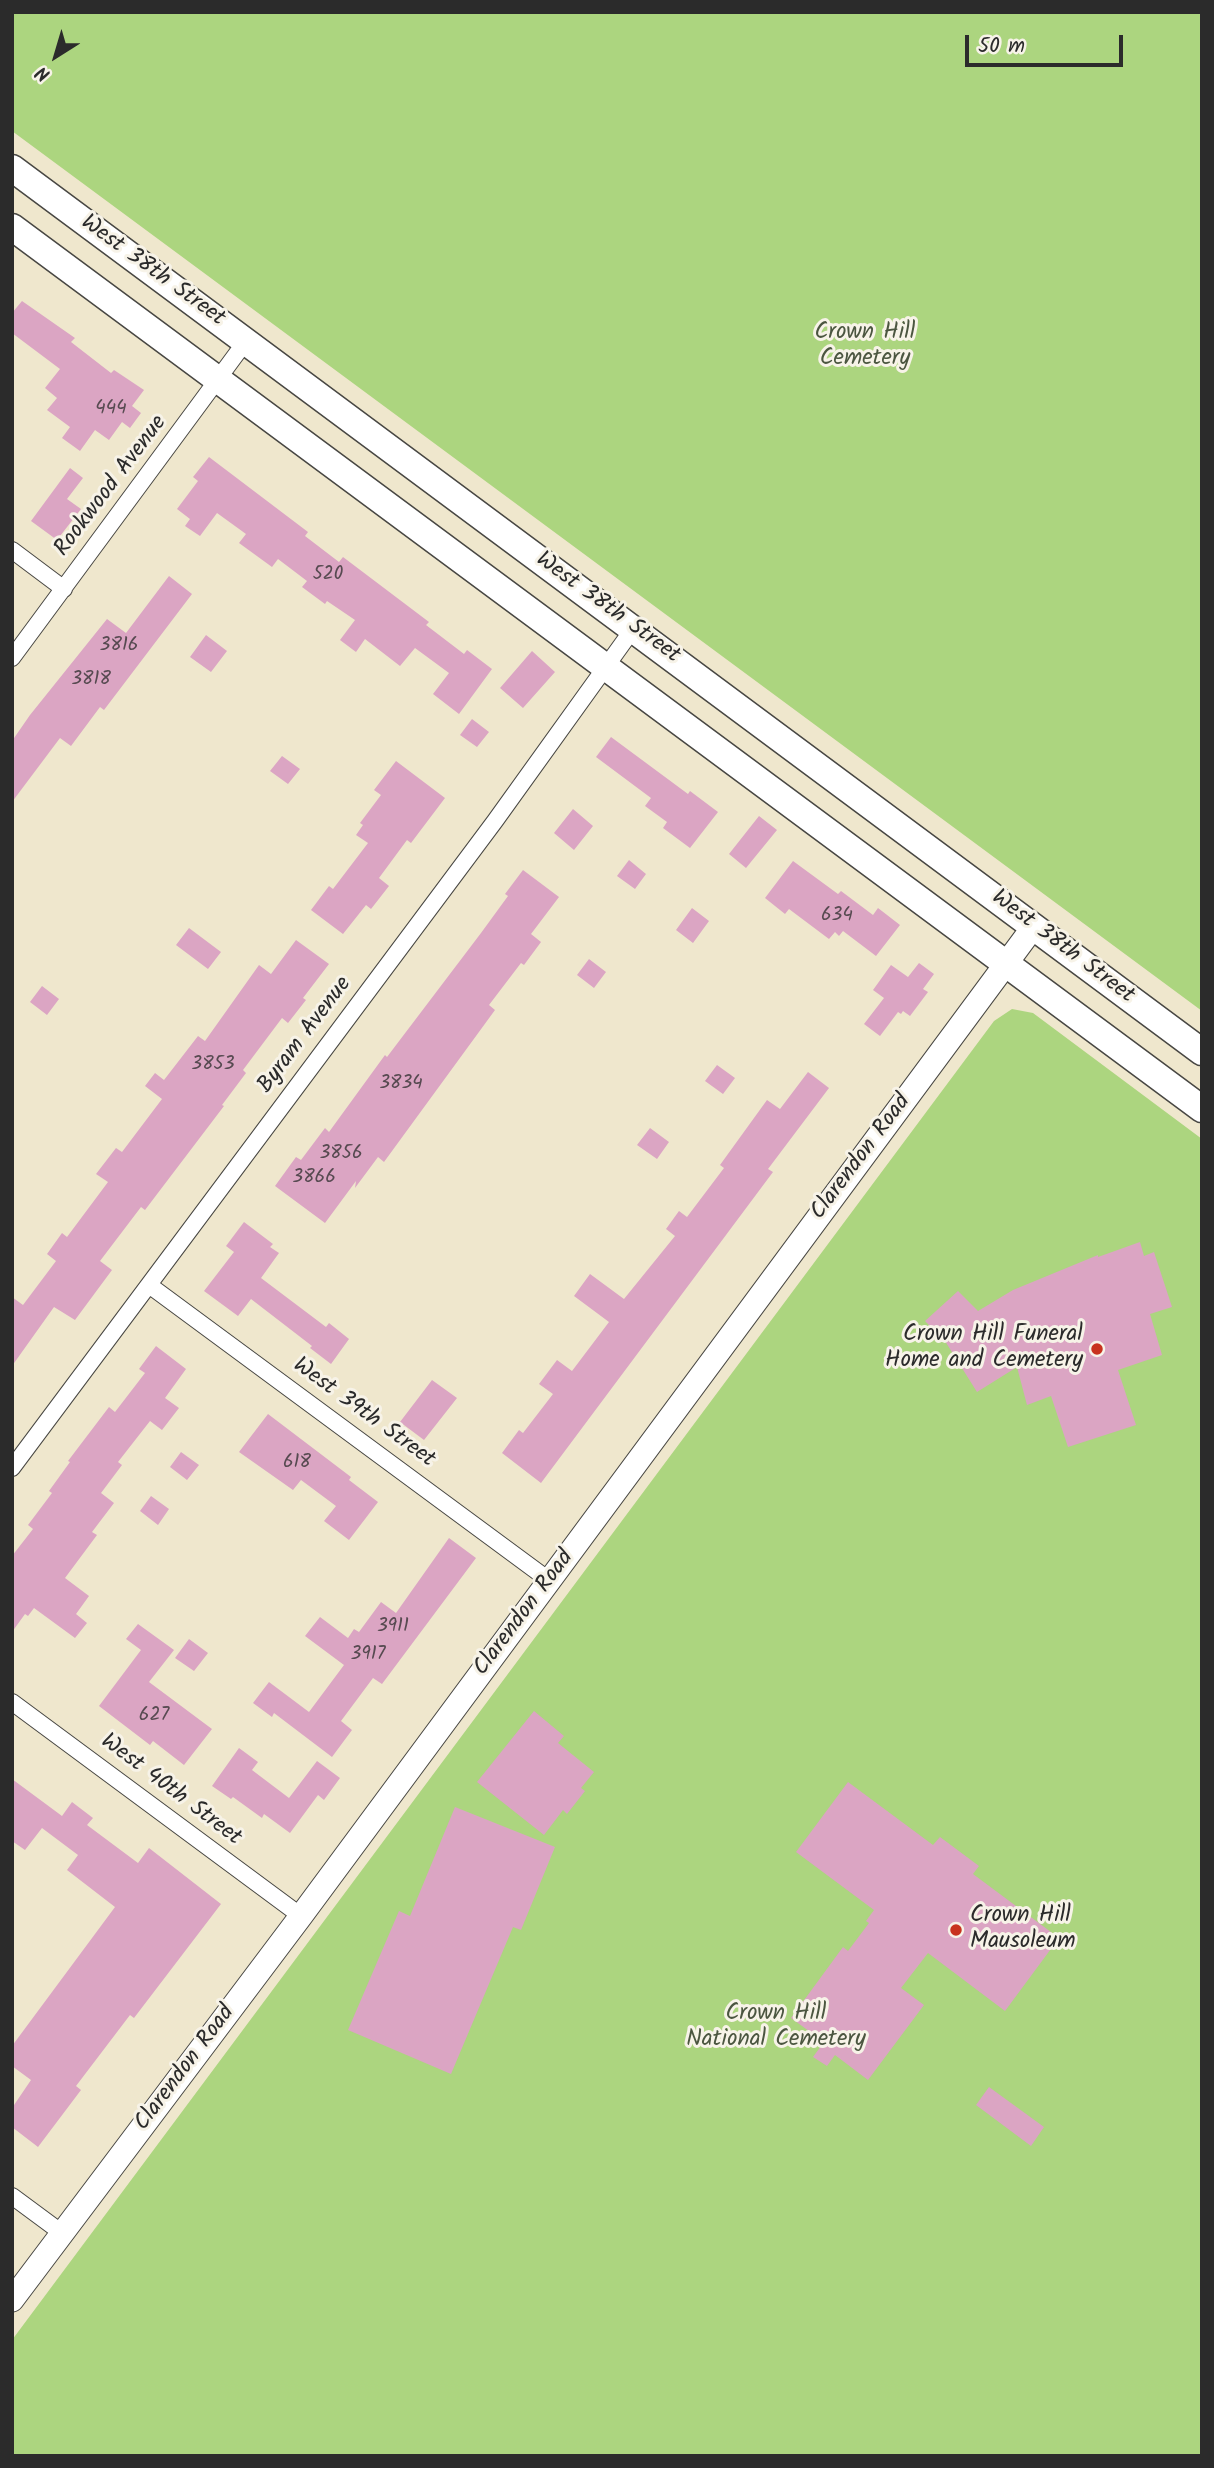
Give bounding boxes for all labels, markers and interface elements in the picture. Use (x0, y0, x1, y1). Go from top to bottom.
north arrow (21, 21, 91, 91)
scale bar (969, 21, 1126, 65)
text: 50 m (978, 30, 1025, 63)
text: N (30, 57, 57, 88)
street label: West 38th Street (74, 210, 230, 334)
park label: Crown Hill Cemetery (815, 320, 915, 374)
house number: 444 (95, 399, 127, 421)
street label: Rookwood Avenue (50, 411, 174, 563)
street label: West 38th Street (529, 547, 685, 671)
house number: 520 (313, 565, 343, 587)
house number: 3816 (100, 636, 138, 658)
house number: 3818 (71, 670, 111, 692)
street label: West 38th Street (985, 885, 1139, 1011)
house number: 634 (821, 906, 853, 928)
street label: Byram Avenue (253, 972, 359, 1100)
house number: 3853 (191, 1055, 235, 1077)
house number: 3834 (379, 1074, 423, 1096)
street label: Clarendon Road (806, 1090, 918, 1226)
house number: 3856 (319, 1144, 363, 1166)
house number: 3866 (292, 1168, 336, 1190)
place label: Crown Hill Funeral Home and Cemetery (885, 1322, 1083, 1376)
marker: Crown Hill Funeral Home and Cemetery (1089, 1341, 1105, 1357)
street label: West 39th Street (286, 1353, 440, 1475)
house number: 618 (283, 1453, 311, 1475)
street label: Clarendon Road (469, 1546, 581, 1682)
house number: 3911 (377, 1617, 409, 1639)
house number: 3917 (351, 1645, 385, 1667)
house number: 627 (139, 1706, 169, 1728)
street label: West 40th Street (94, 1729, 246, 1853)
place label: Crown Hill Mausoleum (970, 1903, 1076, 1957)
marker: Crown Hill Mausoleum (948, 1922, 964, 1938)
street label: Clarendon Road (130, 2001, 242, 2137)
park label: Crown Hill National Cemetery (686, 2001, 866, 2055)

